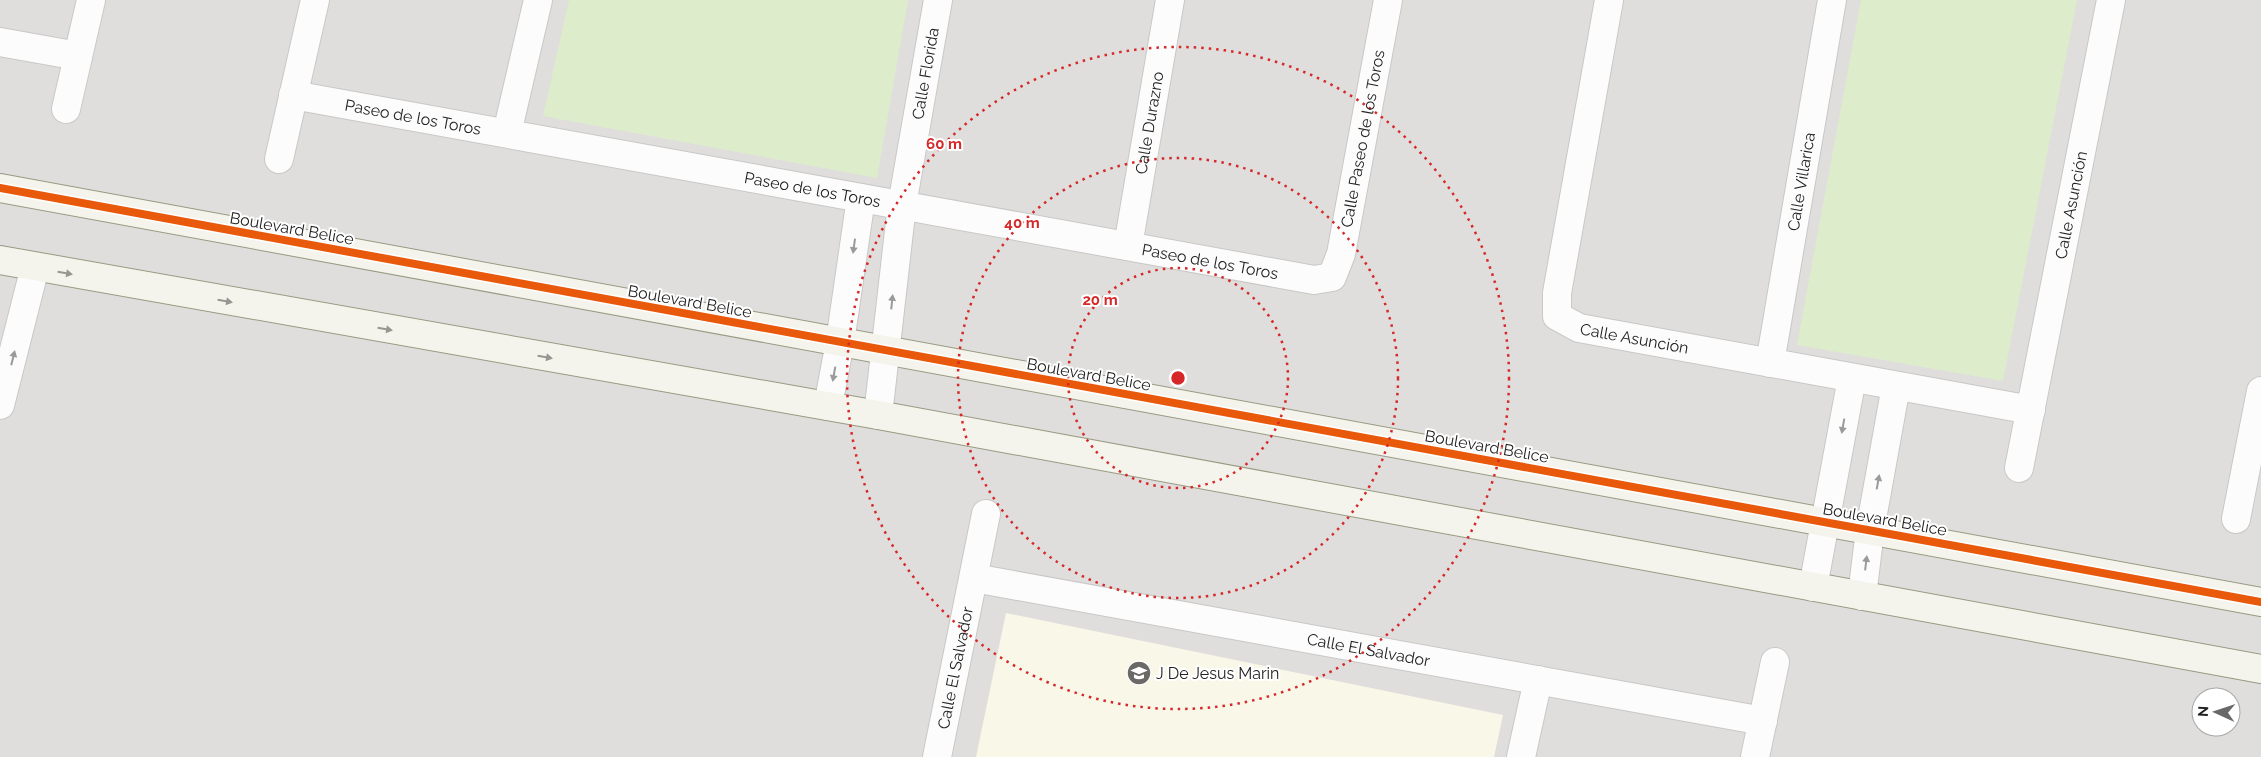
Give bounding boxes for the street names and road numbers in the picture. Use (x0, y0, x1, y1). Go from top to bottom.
street label: Calle Florida (908, 26, 943, 121)
street label: Calle Paseo de los Toros (1337, 48, 1389, 229)
street label: Calle Durazno (1131, 70, 1168, 176)
street label: Paseo de los Toros (343, 96, 483, 139)
street label: Calle Villarica (1784, 131, 1819, 233)
street label: Calle Asunción (2051, 149, 2091, 261)
street label: Paseo de los Toros (743, 168, 882, 211)
street label: Boulevard Belice (228, 208, 355, 249)
street label: Paseo de los Toros (1140, 240, 1280, 283)
street label: Boulevard Belice (626, 281, 753, 322)
street label: Calle Asunción (1579, 319, 1690, 358)
street label: Boulevard Belice (1025, 354, 1152, 395)
street label: Boulevard Belice (1423, 426, 1550, 467)
street label: Boulevard Belice (1821, 499, 1948, 540)
street label: Calle El Salvador (934, 605, 977, 731)
street label: Calle El Salvador (1306, 630, 1432, 671)

